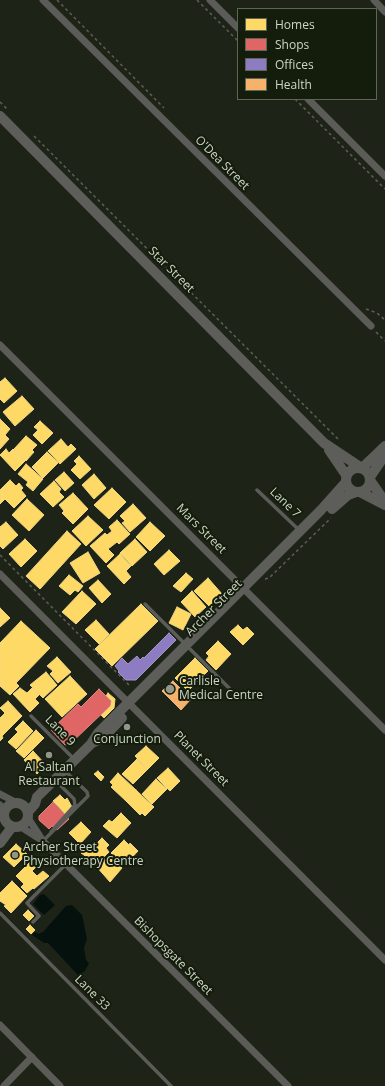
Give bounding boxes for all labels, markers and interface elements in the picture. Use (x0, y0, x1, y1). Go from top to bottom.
legend (237, 8, 377, 100)
text: Homes (275, 16, 315, 33)
text: Shops (275, 36, 309, 53)
text: Offices (275, 56, 314, 73)
text: Health (275, 76, 312, 93)
street label: O'Dea Street (192, 133, 252, 193)
street label: Star Street (145, 244, 197, 296)
street label: Lane 7 (267, 485, 303, 521)
street label: Mars Street (173, 501, 229, 557)
street label: Archer Street (183, 577, 245, 639)
place label: Carlisle Medical Centre (179, 675, 263, 703)
marker: Carlisle Medical Centre (164, 683, 176, 695)
street label: Lane 9 (42, 713, 78, 749)
marker: Conjunction (122, 722, 132, 732)
street label: Planet Street (170, 728, 232, 790)
place label: Conjunction (93, 733, 161, 747)
marker: Al Saltan Restaurant (44, 750, 54, 760)
place label: Al Saltan Restaurant (18, 761, 80, 789)
place label: Archer Street Physiotherapy Centre (23, 841, 144, 869)
marker: Archer Street Physiotherapy Centre (10, 850, 20, 860)
street label: Bishopsgate Street (131, 914, 215, 998)
street label: Lane 33 (71, 972, 113, 1014)

